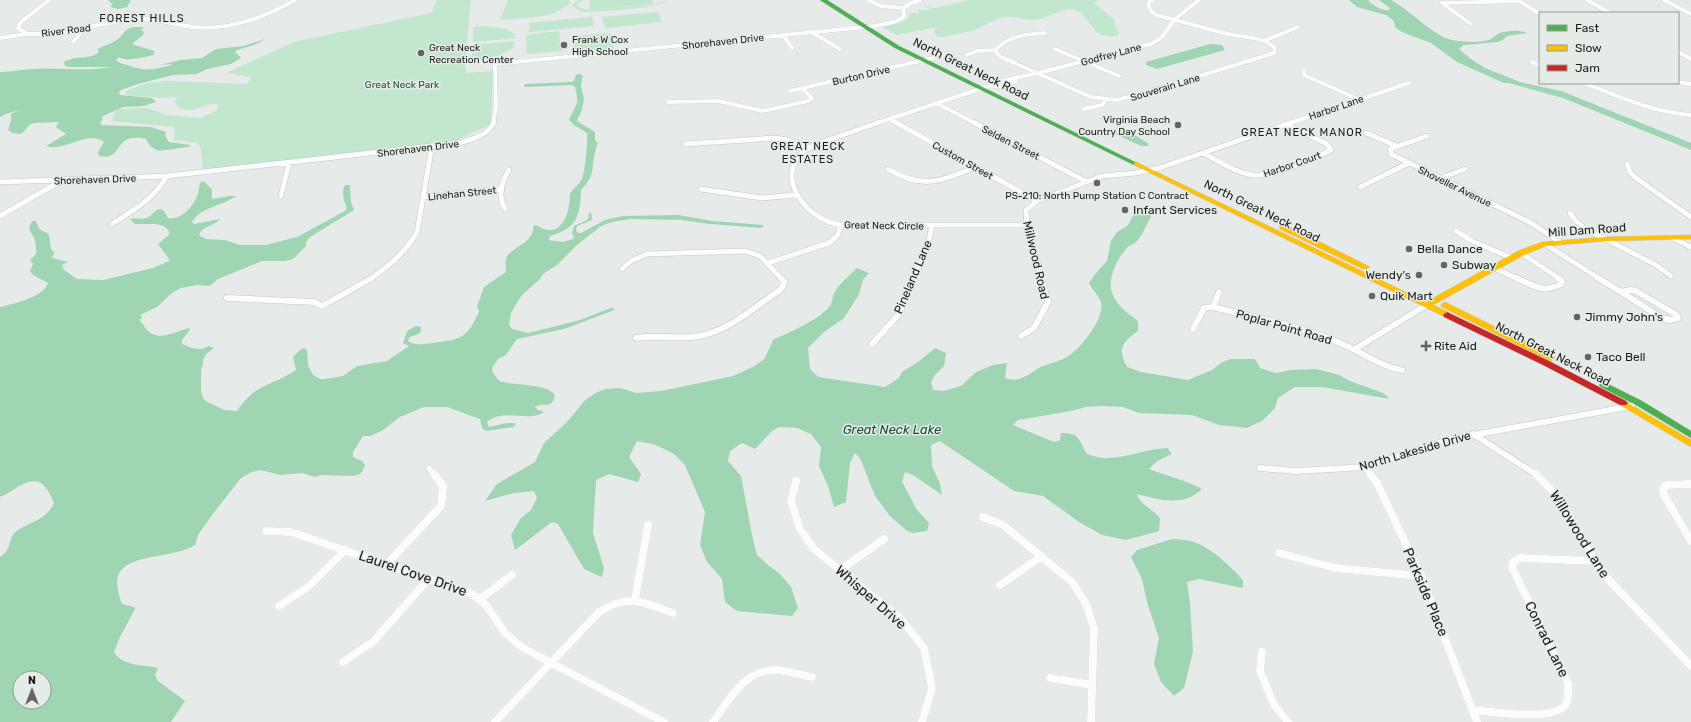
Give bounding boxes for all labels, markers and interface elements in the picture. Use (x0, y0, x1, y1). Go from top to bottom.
district label: FOREST HILLS (99, 12, 185, 25)
legend (1539, 12, 1679, 84)
text: Fast (1575, 21, 1599, 35)
street label: River Road (41, 22, 92, 40)
street label: Shorehaven Drive (682, 32, 765, 52)
place label: Frank W Cox High School (572, 34, 629, 58)
street label: North Great Neck Road (911, 35, 1031, 103)
marker: Frank W Cox High School (559, 40, 569, 50)
street label: Godfrey Lane (1080, 41, 1143, 69)
text: Slow (1575, 41, 1602, 55)
place label: Great Neck Recreation Center (429, 42, 514, 66)
marker: Great Neck Recreation Center (416, 48, 426, 58)
text: Jam (1575, 61, 1600, 75)
street label: Burton Drive (831, 63, 892, 88)
street label: Souverain Lane (1129, 72, 1202, 104)
park label: Great Neck Park (365, 79, 440, 91)
street label: Harbor Lane (1307, 93, 1366, 123)
place label: Virginia Beach Country Day School (1078, 114, 1170, 138)
marker: Virginia Beach Country Day School (1173, 120, 1183, 130)
street label: Selden Street (980, 123, 1042, 163)
district label: GREAT NECK MANOR (1241, 126, 1363, 139)
street label: Shorehaven Drive (377, 138, 460, 160)
street label: Custom Street (930, 139, 995, 183)
district label: GREAT NECK ESTATES (771, 140, 845, 166)
street label: Harbor Court (1262, 149, 1323, 180)
street label: Shoveller Avenue (1416, 164, 1494, 210)
street label: Shorehaven Drive (54, 173, 137, 187)
street label: North Great Neck Road (1202, 177, 1322, 245)
marker: PS-210: North Pump Station C Contract (1092, 178, 1102, 188)
street label: Linehan Street (427, 184, 497, 204)
place label: PS-210: North Pump Station C Contract (1005, 190, 1189, 202)
place label: Infant Services (1133, 203, 1217, 217)
marker: Infant Services (1120, 205, 1130, 215)
street label: Great Neck Circle (844, 219, 924, 233)
street label: Millwood Road (1020, 219, 1052, 301)
street label: Mill Dam Road (1548, 220, 1626, 240)
street label: Pineland Lane (891, 238, 935, 316)
place label: Bella Dance (1417, 242, 1483, 256)
marker: Bella Dance (1404, 244, 1414, 254)
place label: Subway (1452, 258, 1497, 272)
marker: Subway (1439, 260, 1449, 270)
place label: Wendy's (1365, 268, 1411, 282)
marker: Wendy's (1414, 270, 1424, 280)
place label: Quik Mart (1380, 289, 1433, 303)
marker: Quik Mart (1367, 291, 1377, 301)
street label: Poplar Point Road (1234, 307, 1334, 347)
place label: Jimmy John's (1585, 310, 1663, 324)
marker: Jimmy John's (1572, 312, 1582, 322)
street label: North Great Neck Road (1493, 319, 1613, 389)
place label: Rite Aid (1434, 339, 1477, 353)
marker: Rite Aid (1421, 341, 1431, 351)
place label: Taco Bell (1596, 350, 1646, 364)
marker: Taco Bell (1583, 352, 1593, 362)
water label: Great Neck Lake (843, 422, 941, 437)
street label: North Lakeside Drive (1358, 428, 1473, 474)
street label: Willowood Lane (1546, 487, 1613, 581)
street label: Parkside Place (1399, 545, 1452, 639)
street label: Laurel Cove Drive (356, 547, 469, 600)
street label: Whisper Drive (832, 562, 910, 633)
street label: Conrad Lane (1521, 598, 1572, 680)
north arrow (12, 670, 52, 710)
text: N (28, 674, 36, 687)

